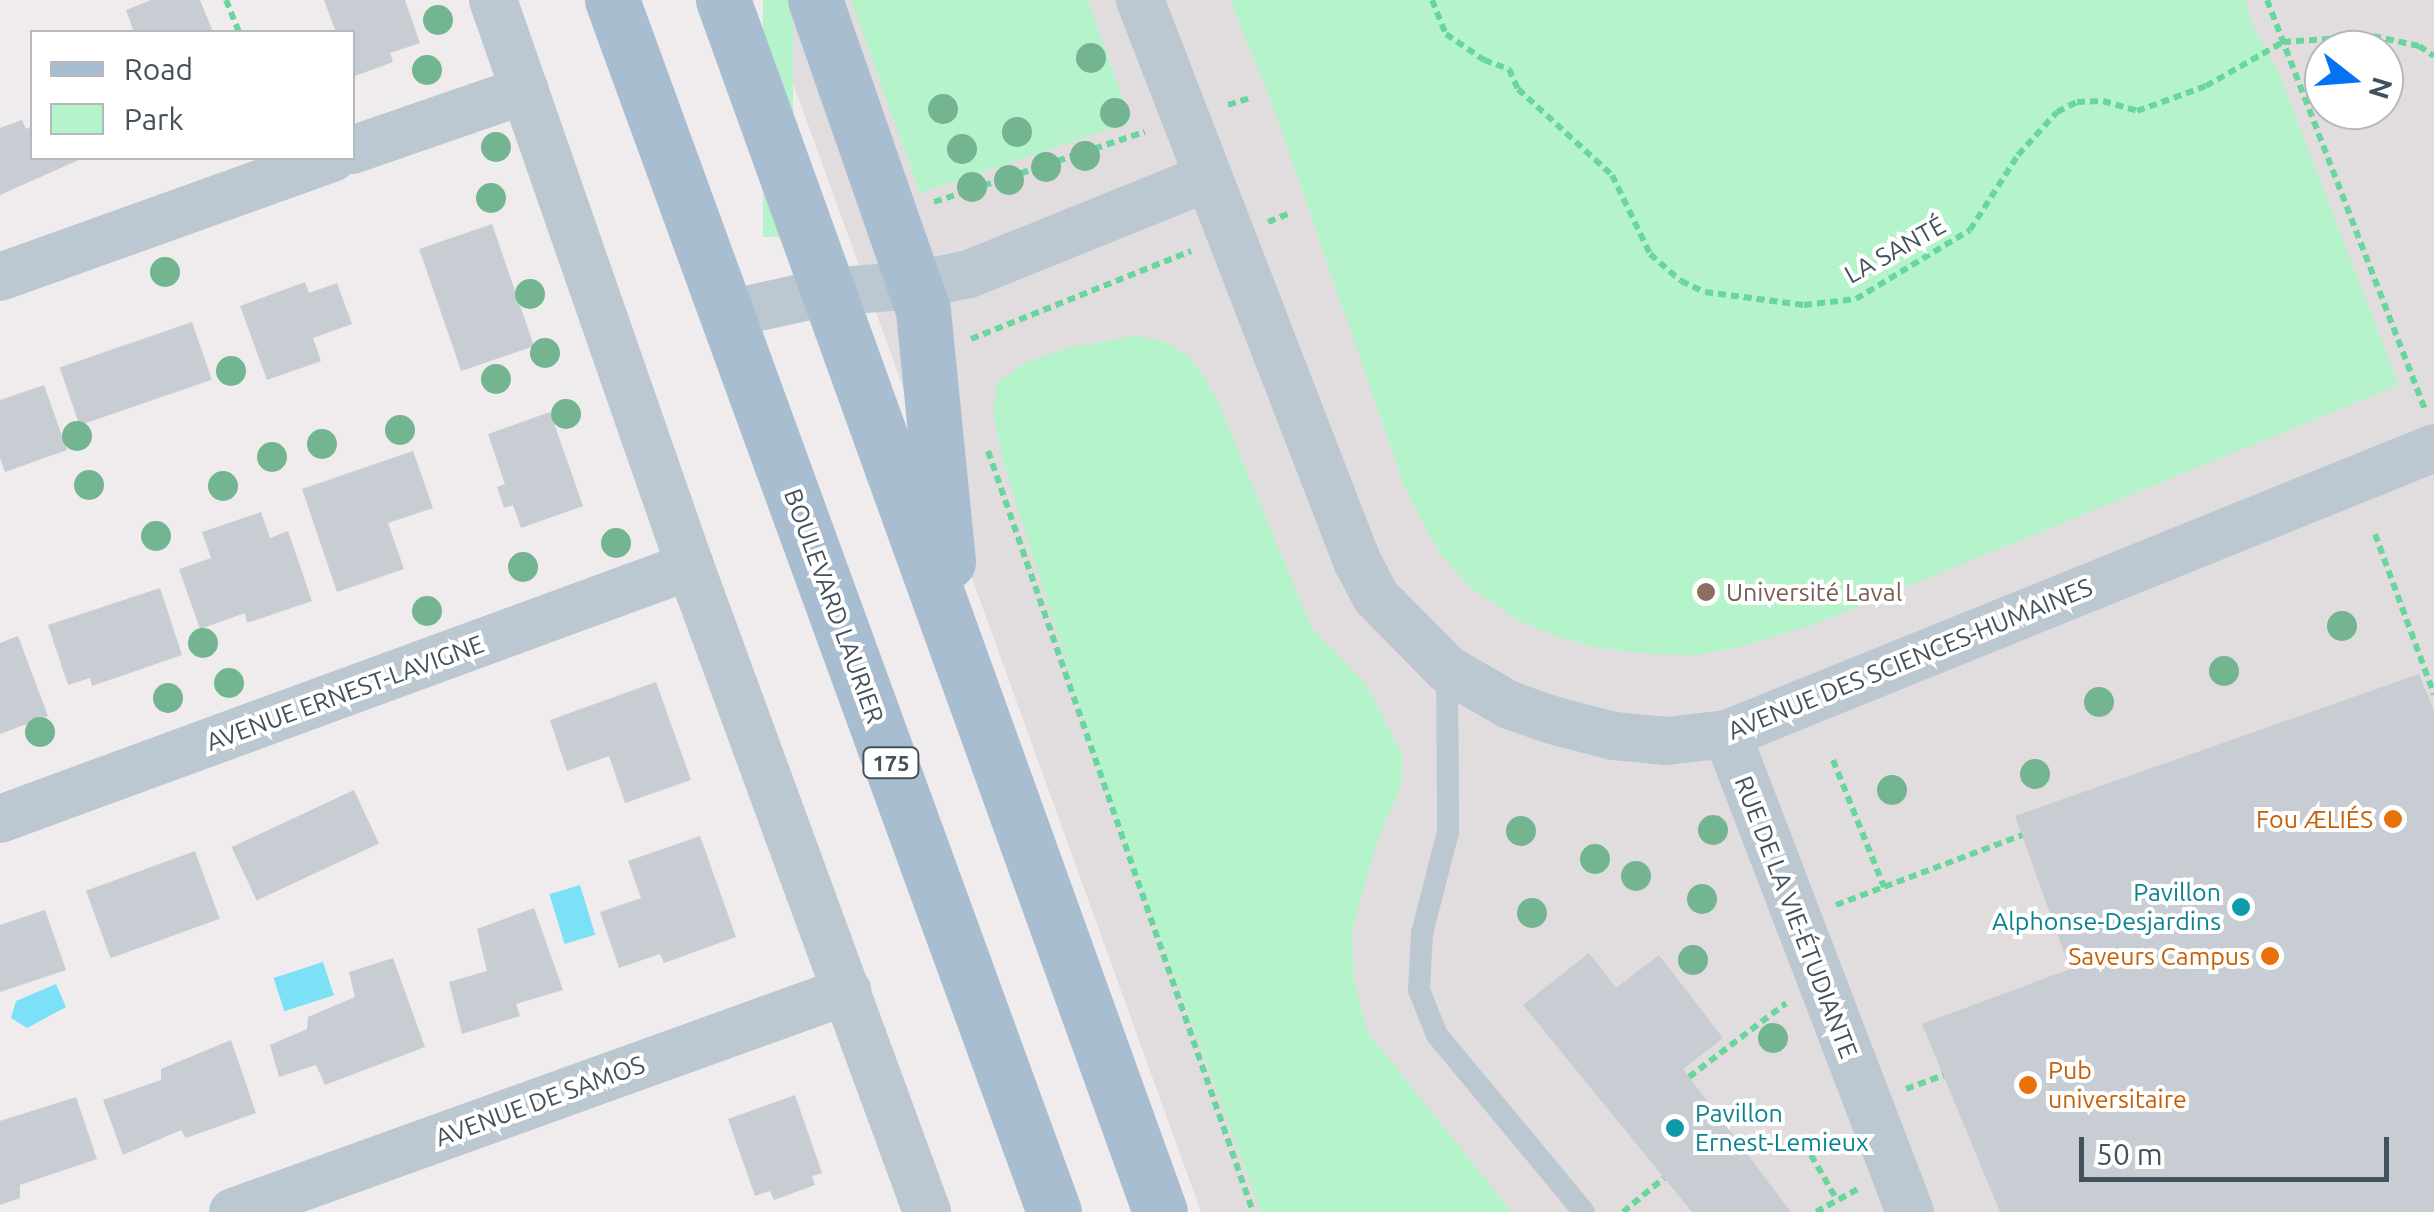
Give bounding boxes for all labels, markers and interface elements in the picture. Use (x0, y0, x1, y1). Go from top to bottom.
legend (30, 30, 355, 160)
north arrow (2304, 30, 2404, 130)
text: Road (124, 52, 193, 86)
text: N (2363, 74, 2399, 103)
text: Park (124, 102, 184, 136)
street label: LA SANTÉ (1839, 210, 1951, 290)
street label: BOULEVARD LAURIER (778, 485, 890, 727)
street label: AVENUE DES SCIENCES-HUMAINES (1723, 572, 2097, 746)
place label: Université Laval (1726, 577, 1902, 607)
marker: Université Laval (1695, 581, 1717, 603)
street label: AVENUE ERNEST-LAVIGNE (202, 629, 488, 757)
road number: 175 (861, 746, 921, 780)
street label: RUE DE LA VIE-ÉTUDIANTE (1728, 772, 1864, 1062)
place label: Fou ÆLIÉS (2256, 804, 2373, 834)
marker: Fou ÆLIÉS (2382, 808, 2404, 830)
place label: Pavillon Alphonse-Desjardins (1992, 878, 2221, 937)
marker: Pavillon Alphonse-Desjardins (2230, 896, 2252, 918)
place label: Saveurs Campus (2068, 941, 2250, 971)
marker: Saveurs Campus (2259, 945, 2281, 967)
street label: AVENUE DE SAMOS (431, 1049, 649, 1153)
place label: Pub universitaire (2048, 1056, 2187, 1115)
marker: Pub universitaire (2017, 1074, 2039, 1096)
place label: Pavillon Ernest-Lemieux (1695, 1099, 1869, 1158)
marker: Pavillon Ernest-Lemieux (1664, 1117, 1686, 1139)
scale bar (2084, 1117, 2394, 1179)
text: 50 m (2096, 1137, 2163, 1171)

